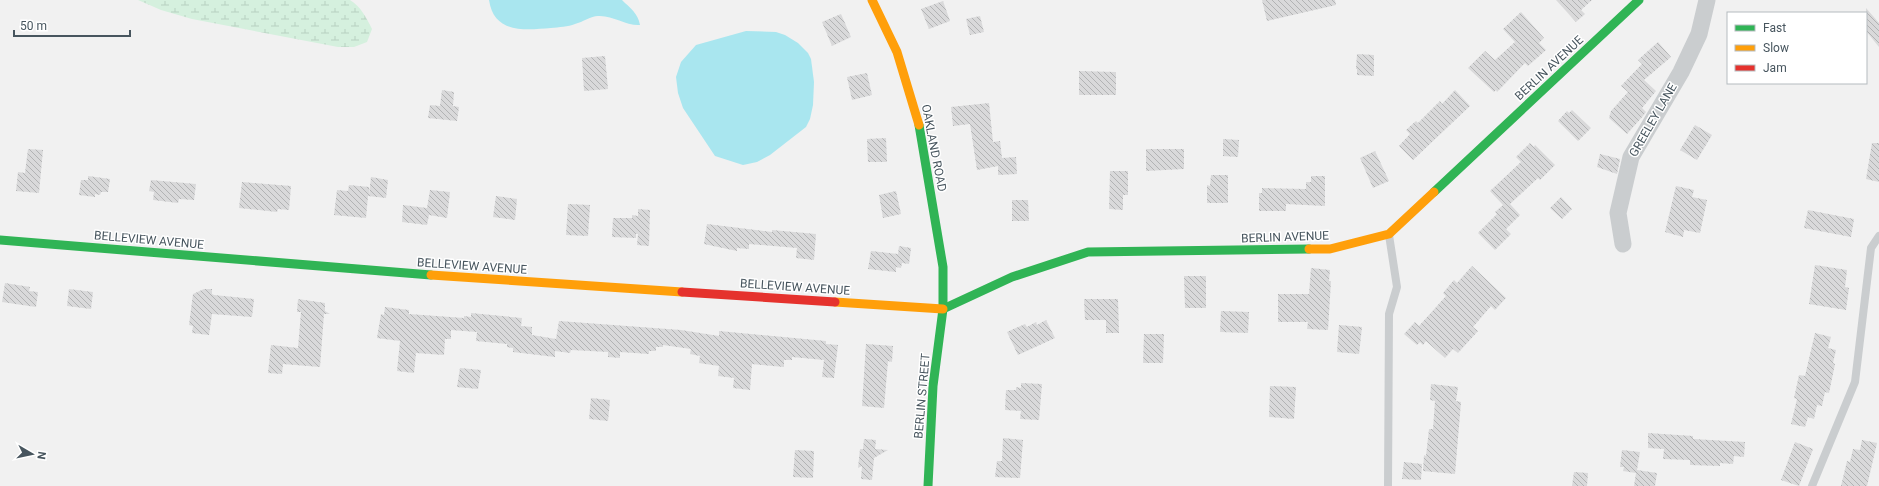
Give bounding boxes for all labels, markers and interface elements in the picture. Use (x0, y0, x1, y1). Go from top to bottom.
scale bar (14, 12, 130, 38)
legend (1727, 12, 1867, 84)
text: 50 m (20, 19, 47, 33)
text: Fast (1763, 21, 1786, 35)
street label: BERLIN AVENUE (1512, 33, 1586, 103)
text: Slow (1763, 41, 1789, 55)
text: Jam (1763, 61, 1787, 75)
street label: GREELEY LANE (1626, 81, 1680, 159)
street label: OAKLAND ROAD (919, 103, 949, 193)
street label: BELLEVIEW AVENUE (93, 228, 205, 252)
street label: BERLIN AVENUE (1241, 228, 1329, 246)
street label: BELLEVIEW AVENUE (416, 255, 528, 277)
street label: BELLEVIEW AVENUE (739, 276, 851, 298)
street label: BERLIN STREET (911, 353, 933, 439)
north arrow (12, 434, 52, 474)
text: N (34, 451, 48, 461)

